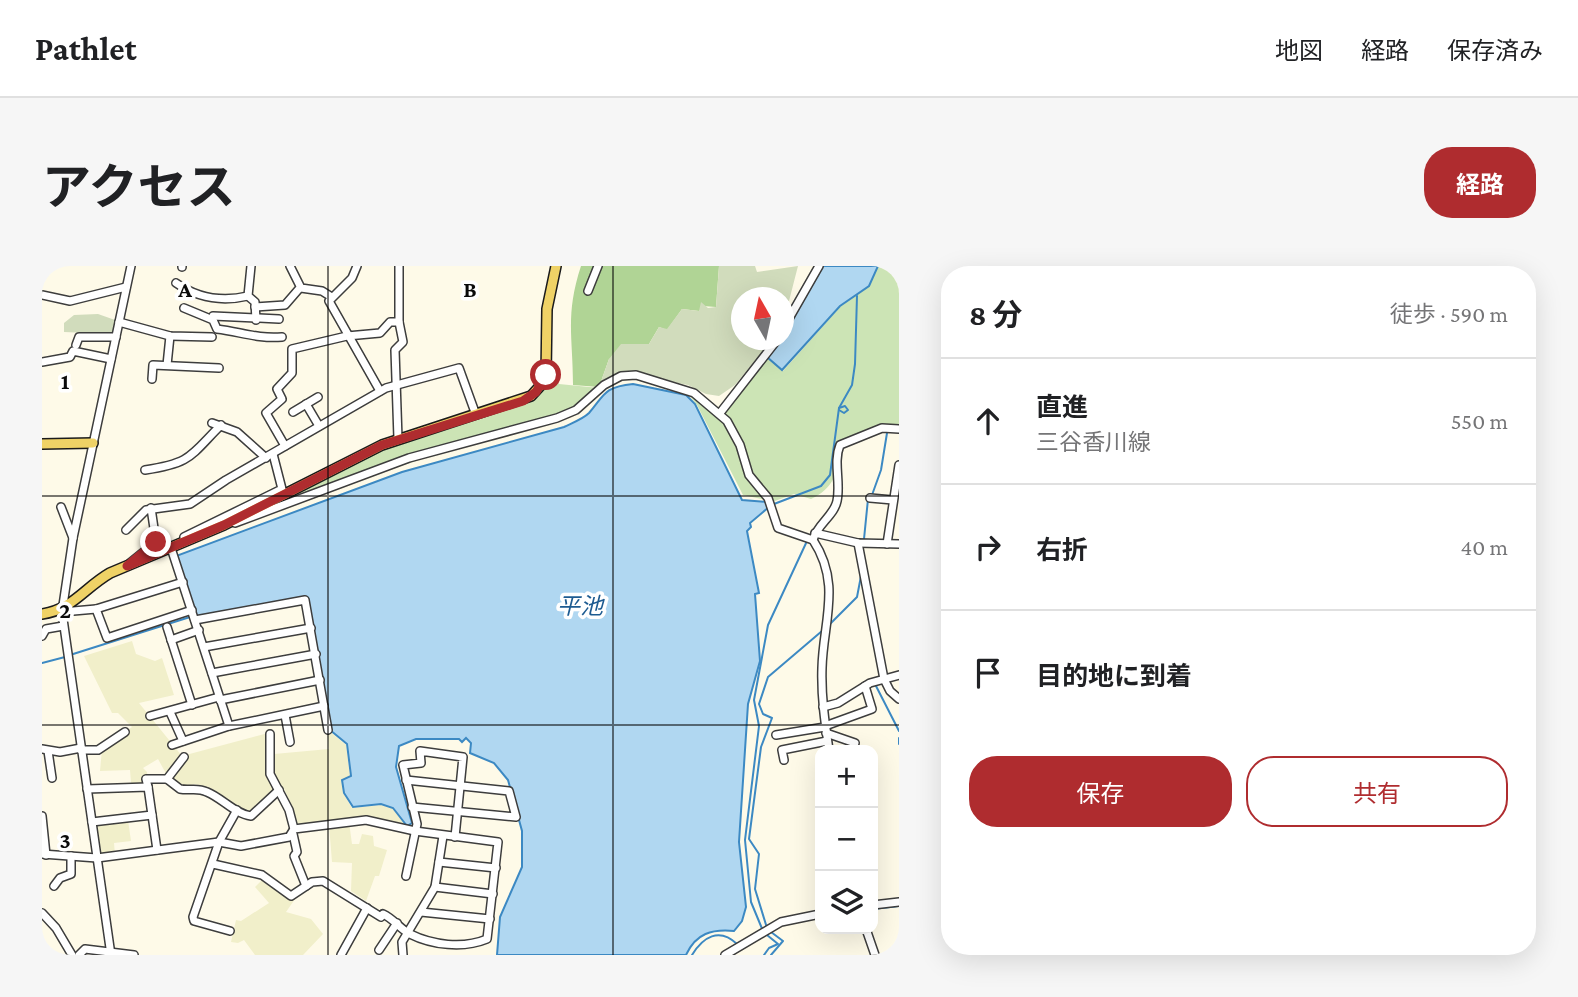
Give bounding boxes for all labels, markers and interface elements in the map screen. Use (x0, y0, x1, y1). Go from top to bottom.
text: Pathlet (35, 30, 137, 67)
text: 地図 (1275, 37, 1323, 64)
text: 経路 (1361, 37, 1409, 64)
text: 保存済み (1447, 37, 1543, 64)
button: 経路 (1424, 147, 1536, 218)
text: アクセス (42, 160, 236, 215)
text: A (177, 276, 192, 302)
text: B (463, 276, 477, 302)
north arrow (731, 287, 794, 350)
text: 8 分 (969, 298, 1022, 331)
text: 徒歩 · 590 m (1390, 301, 1508, 327)
route start (530, 359, 561, 390)
text: 1 (61, 368, 70, 394)
text: 直進 (1036, 393, 1088, 422)
icon: ahead (969, 402, 1007, 440)
text: 550 m (1451, 408, 1508, 434)
text: 三谷香川線 (1036, 429, 1151, 455)
route end (140, 526, 171, 557)
icon: right (969, 528, 1007, 566)
text: 40 m (1460, 534, 1508, 560)
text: 右折 (1036, 536, 1088, 565)
water label: 平池 (557, 593, 605, 619)
text: 2 (59, 597, 71, 623)
icon: arrive (969, 654, 1007, 692)
text: 目的地に到着 (1036, 662, 1192, 691)
map controls (815, 745, 878, 934)
button: + (815, 745, 878, 808)
button: 保存 (969, 756, 1232, 827)
button: 共有 (1246, 756, 1508, 827)
button: − (815, 808, 878, 871)
text: 3 (59, 827, 71, 853)
button: layers (815, 871, 878, 934)

